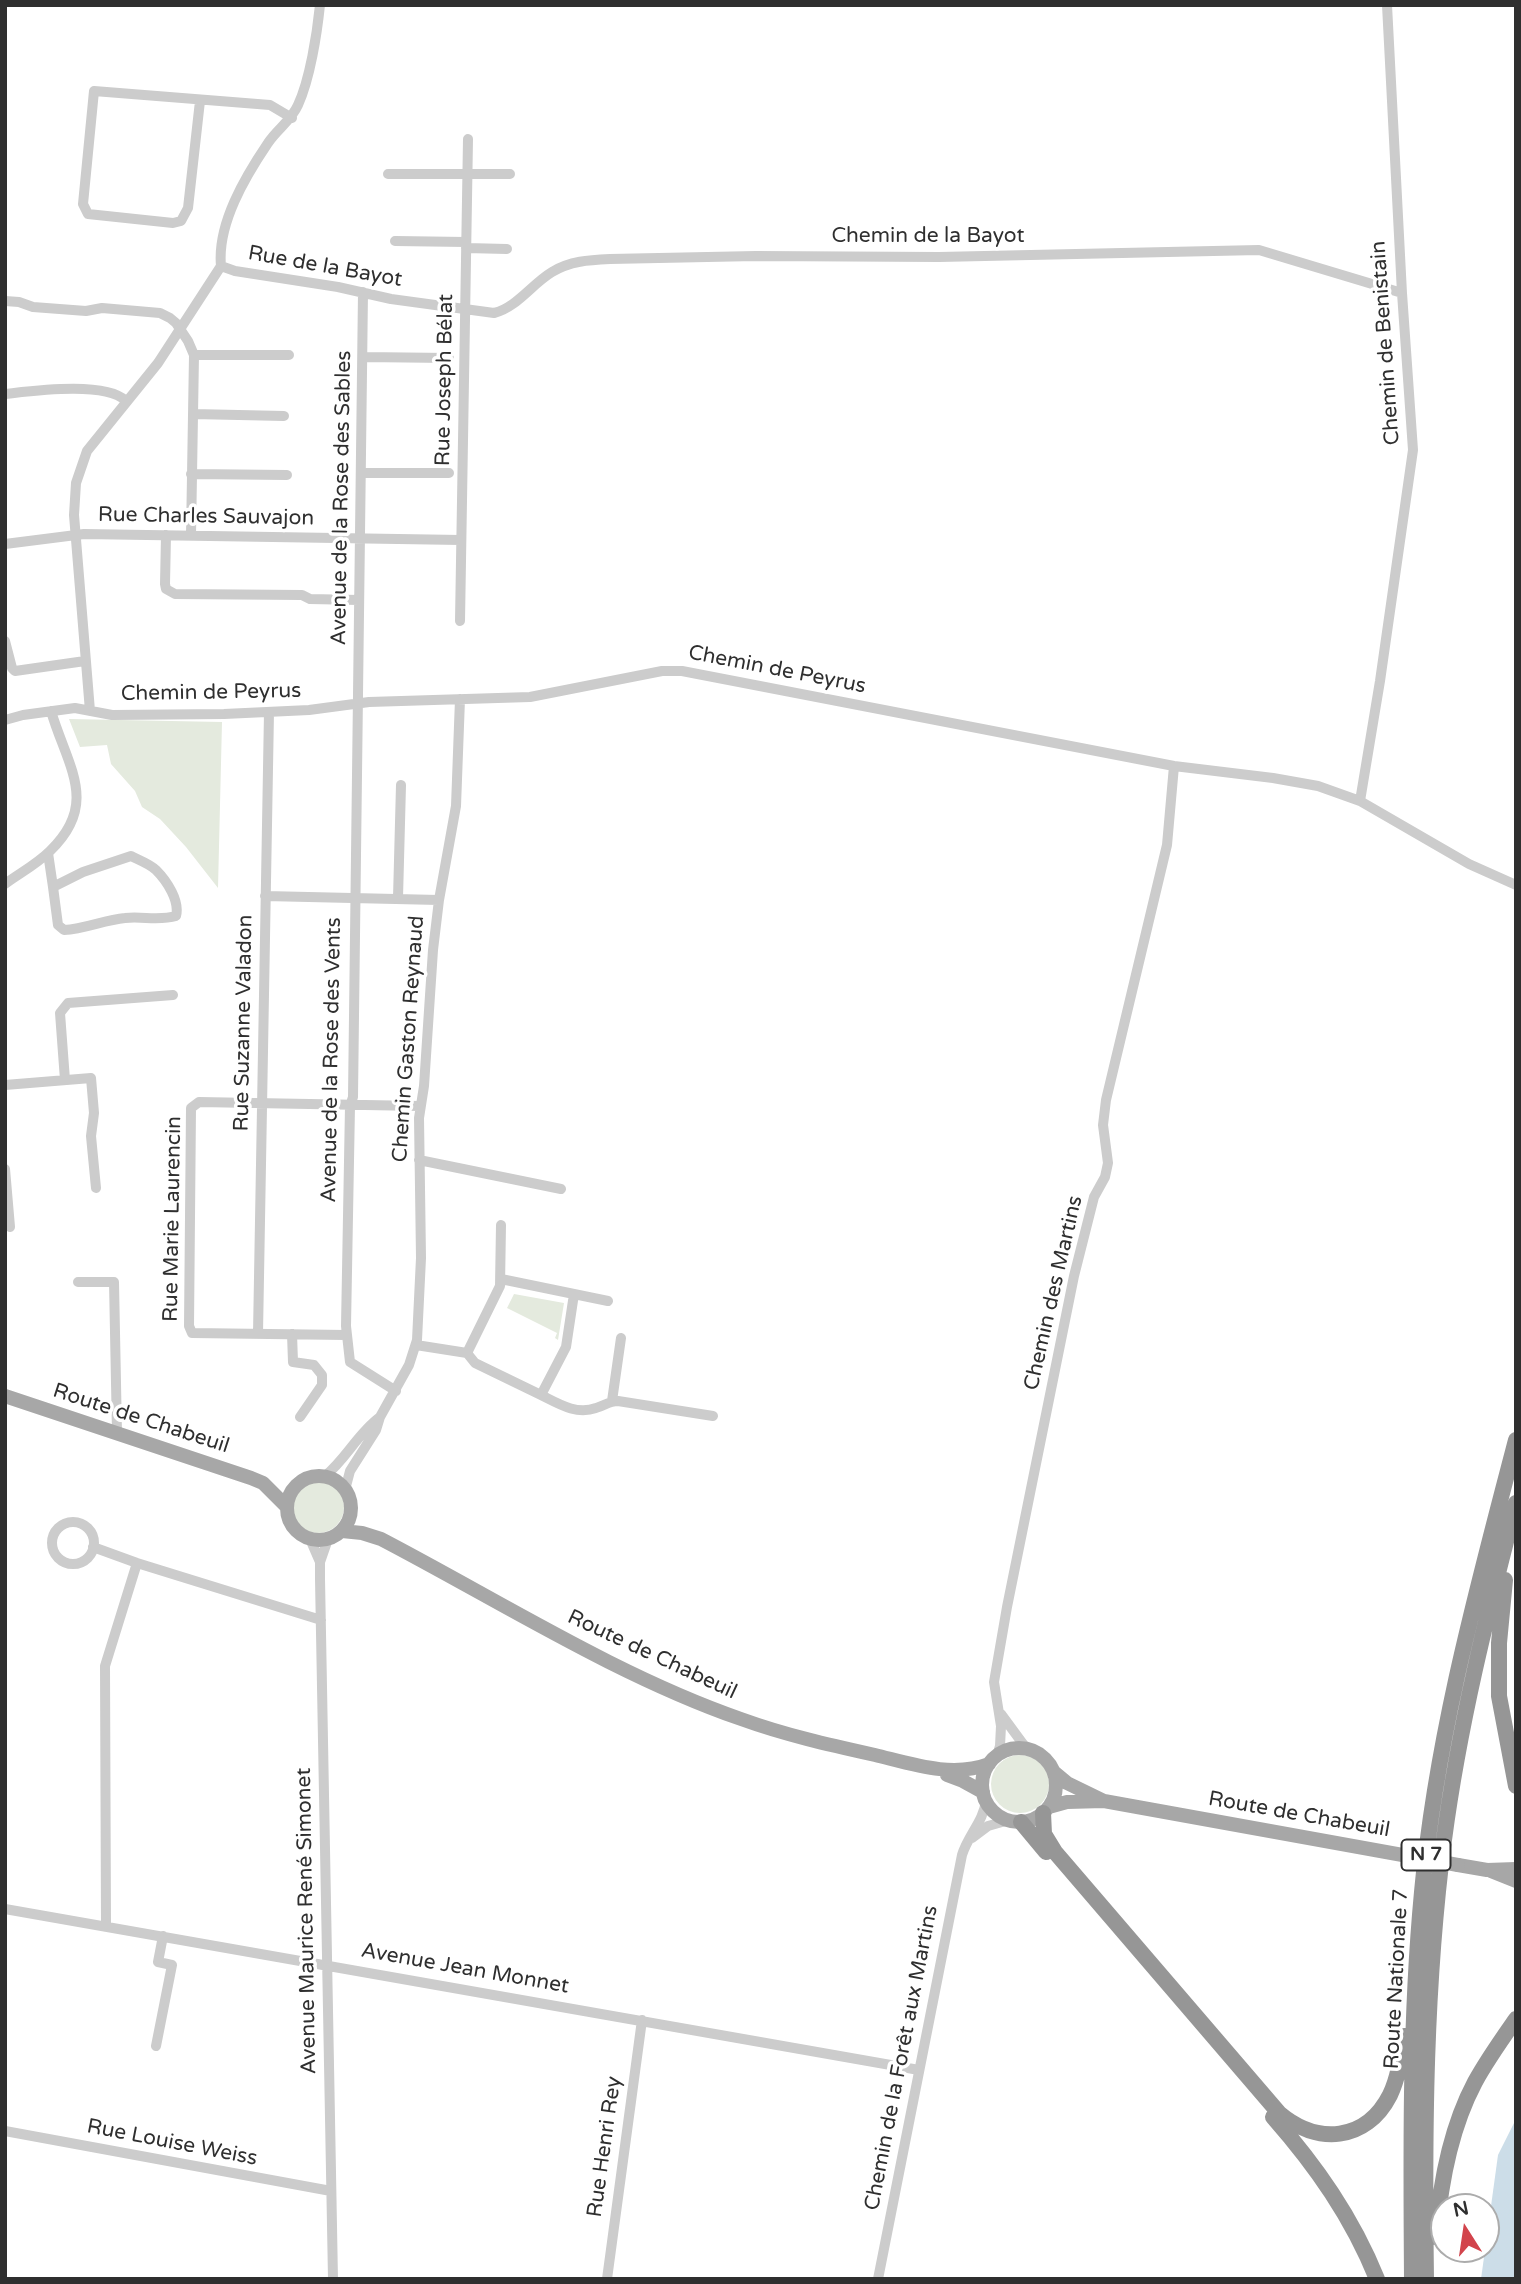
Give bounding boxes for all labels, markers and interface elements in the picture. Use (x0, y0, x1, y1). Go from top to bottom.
street label: Chemin de la Bayot (831, 223, 1025, 249)
street label: Chemin de Benistain (1366, 240, 1406, 446)
street label: Rue de la Bayot (246, 241, 404, 293)
street label: Rue Joseph Bélat (431, 294, 459, 466)
street label: Avenue de la Rose des Sables (327, 350, 357, 646)
street label: Rue Charles Sauvajon (98, 503, 314, 531)
street label: Chemin de Peyrus (686, 640, 868, 700)
street label: Chemin de Peyrus (121, 679, 301, 707)
street label: Rue Suzanne Valadon (230, 914, 258, 1132)
street label: Chemin Gaston Reynaud (388, 915, 430, 1163)
street label: Avenue de la Rose des Vents (317, 917, 347, 1203)
street label: Rue Marie Laurencin (159, 1116, 187, 1322)
street label: Chemin des Martins (1019, 1193, 1089, 1393)
street label: Route de Chabeuil (50, 1379, 232, 1459)
street label: Route de Chabeuil (563, 1605, 741, 1705)
street label: Avenue Maurice René Simonet (292, 1767, 322, 2075)
street label: Route de Chabeuil (1206, 1787, 1392, 1843)
road number: N 7 (1402, 1840, 1450, 1870)
street label: Route Nationale 7 (1380, 1888, 1414, 2070)
street label: Chemin de la Forêt aux Martins (860, 1903, 944, 2213)
street label: Avenue Jean Monnet (359, 1938, 571, 2000)
street label: Rue Henri Rey (583, 2075, 627, 2219)
street label: Rue Louise Weiss (85, 2114, 259, 2172)
north arrow (1430, 2193, 1500, 2263)
text: N (1451, 2197, 1471, 2222)

